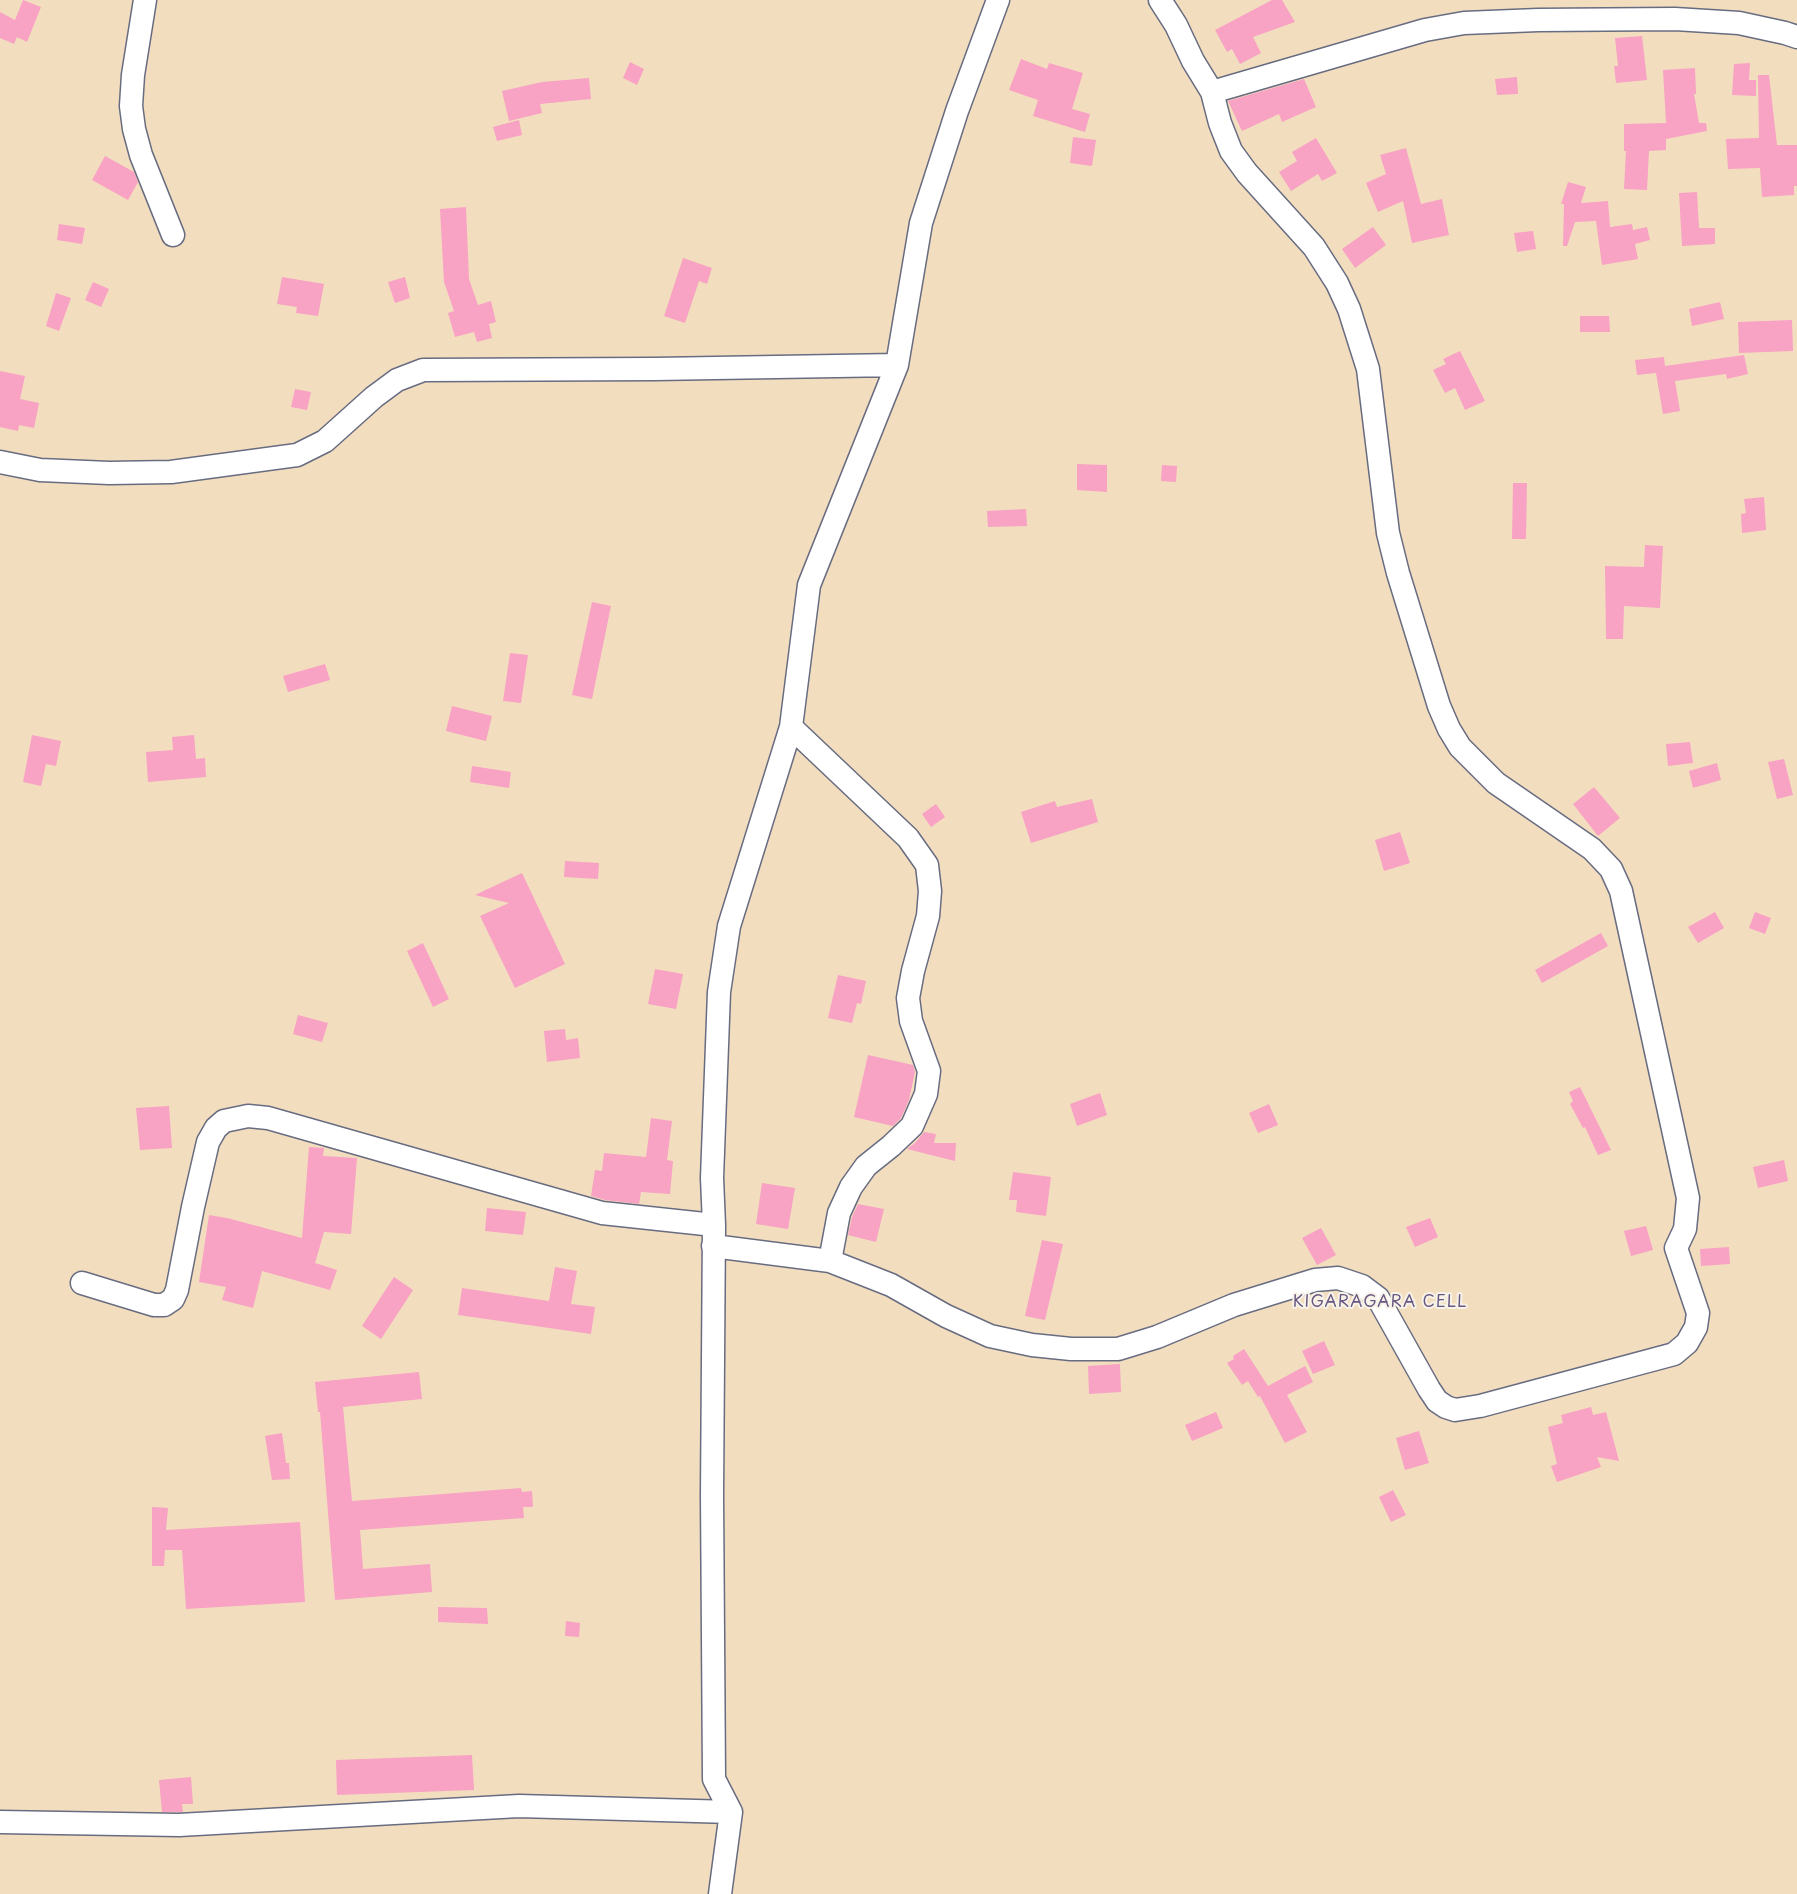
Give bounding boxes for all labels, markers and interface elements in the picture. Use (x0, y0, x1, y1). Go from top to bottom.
district label: KIGARAGARA CELL (1292, 1293, 1468, 1313)

